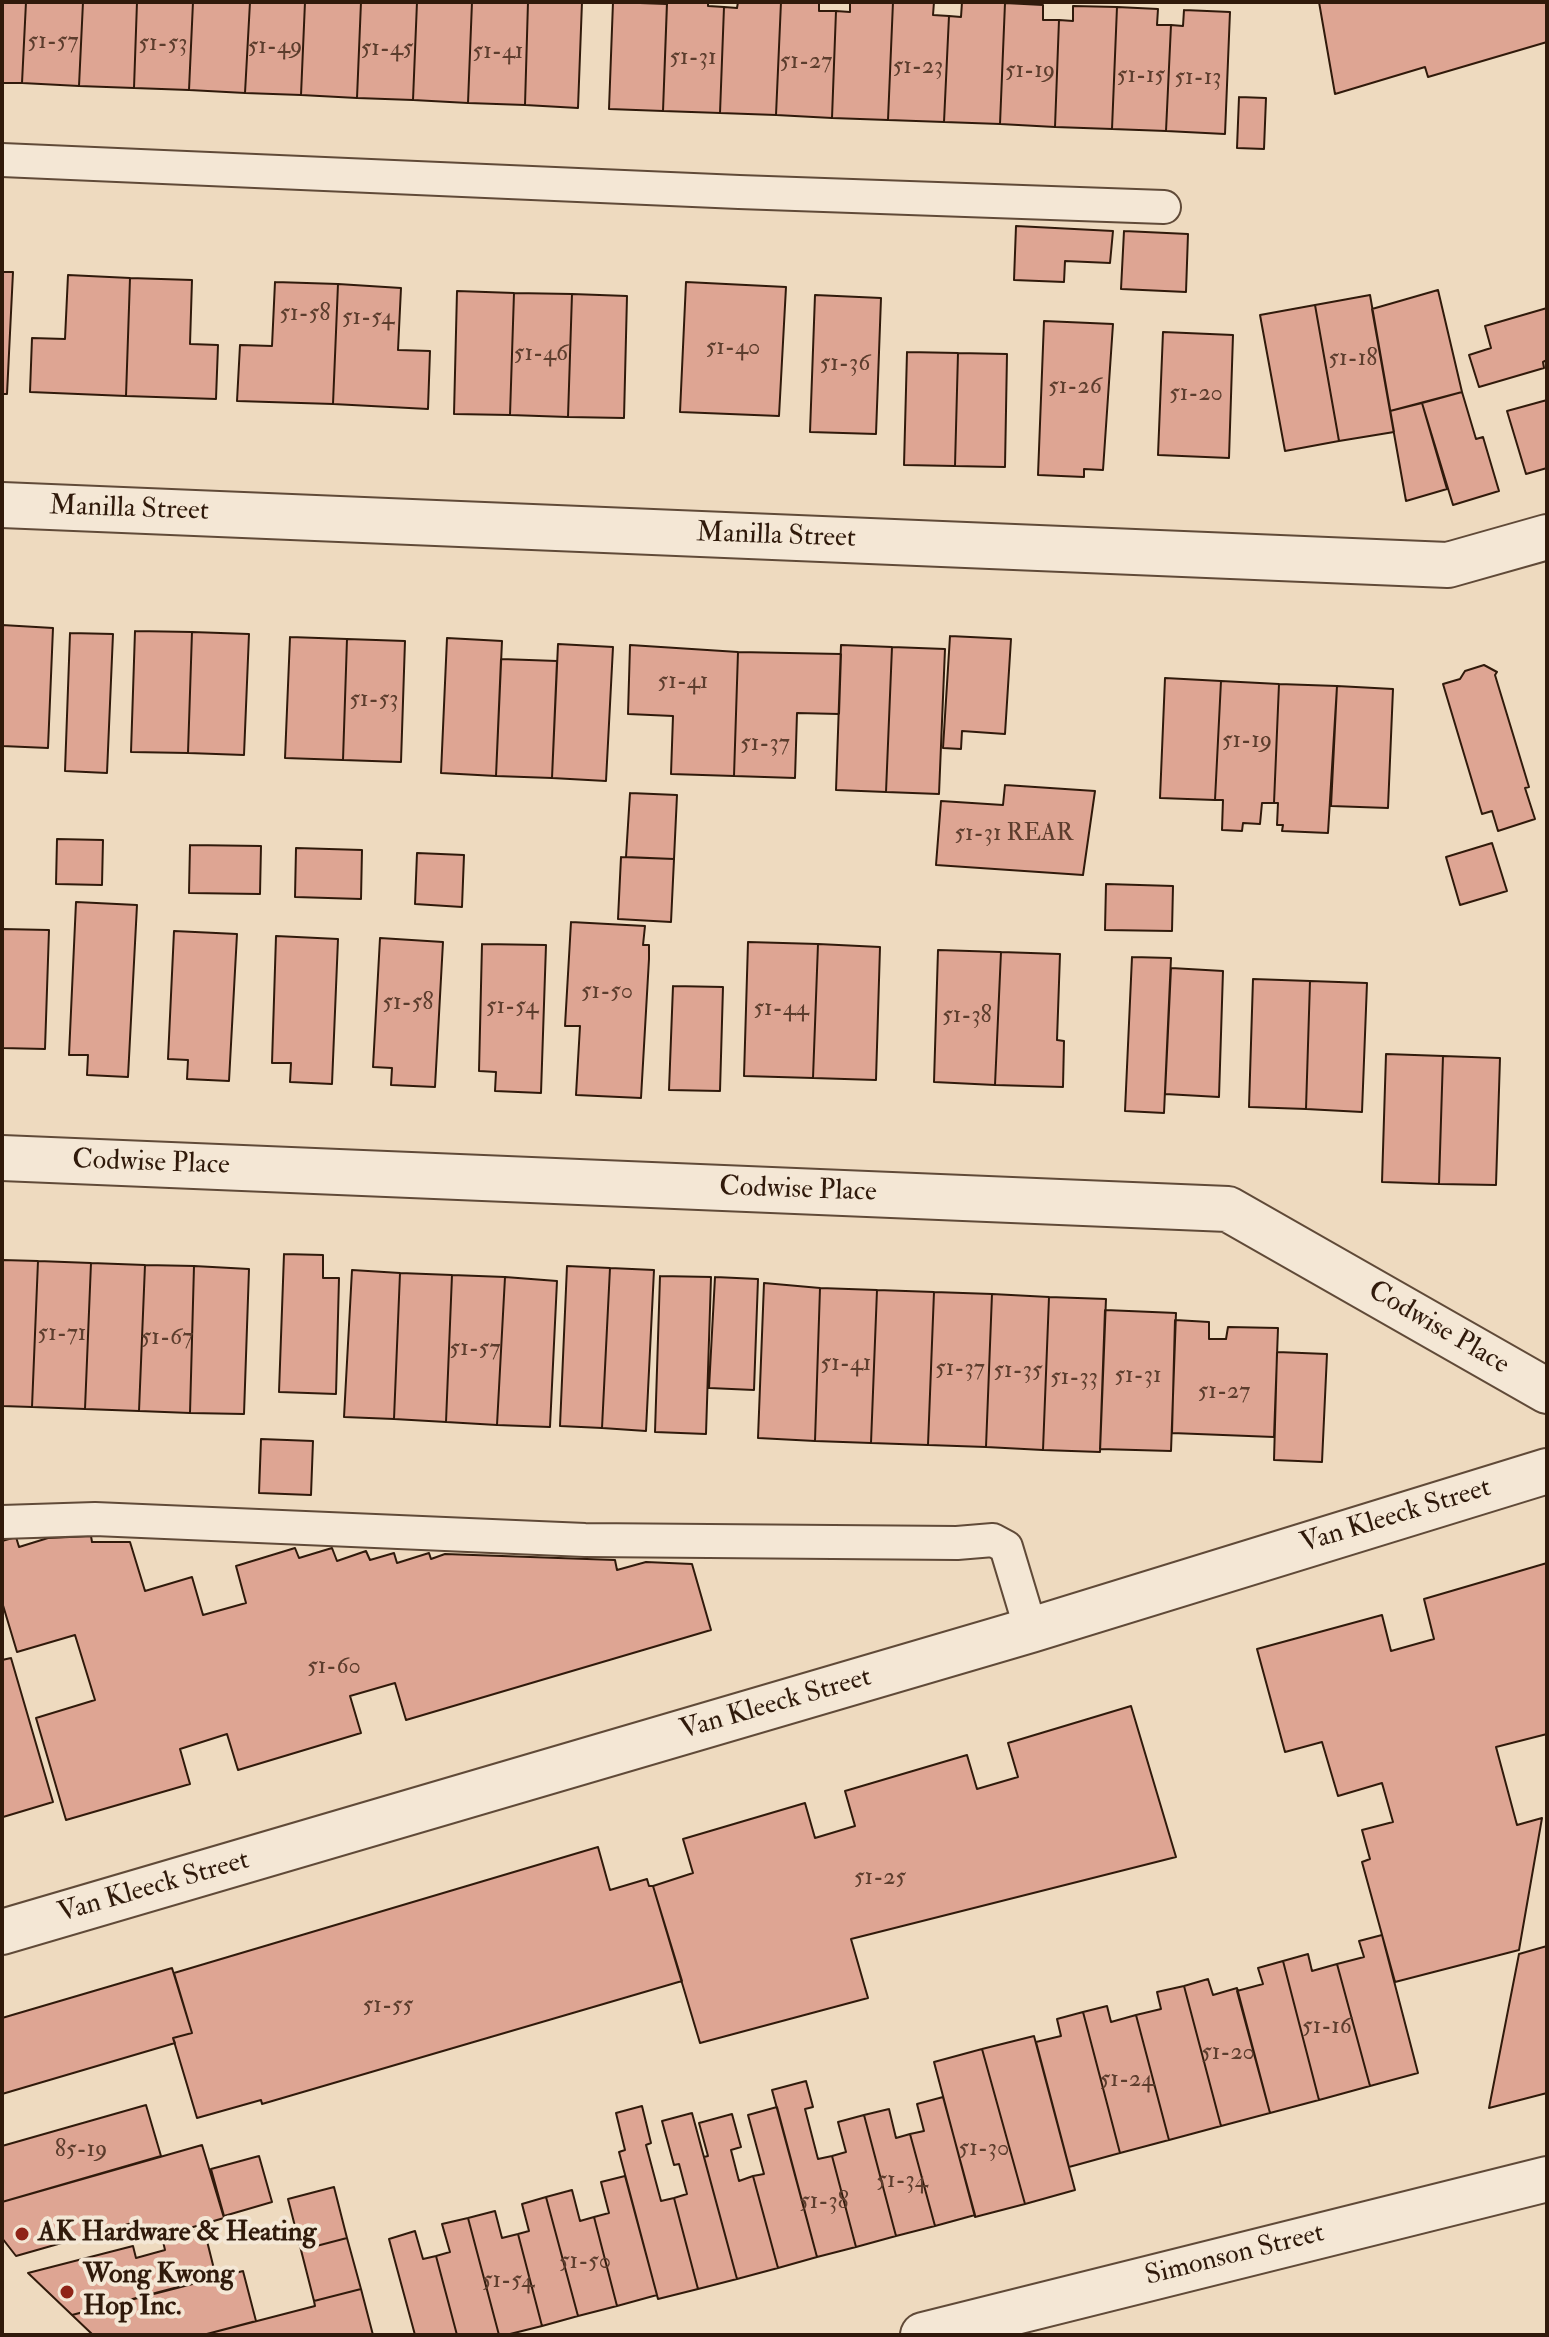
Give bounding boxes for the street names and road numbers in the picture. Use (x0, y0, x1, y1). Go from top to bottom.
street label: Manilla Street (49, 490, 209, 530)
street label: Manilla Street (696, 517, 856, 557)
street label: Codwise Place (72, 1144, 230, 1184)
street label: Codwise Place (719, 1171, 877, 1211)
street label: Codwise Place (1361, 1275, 1515, 1383)
street label: Van Kleeck Street (1297, 1472, 1495, 1562)
street label: Van Kleeck Street (676, 1662, 876, 1748)
street label: Van Kleeck Street (54, 1845, 254, 1931)
street label: Simonson Street (1142, 2218, 1328, 2294)

